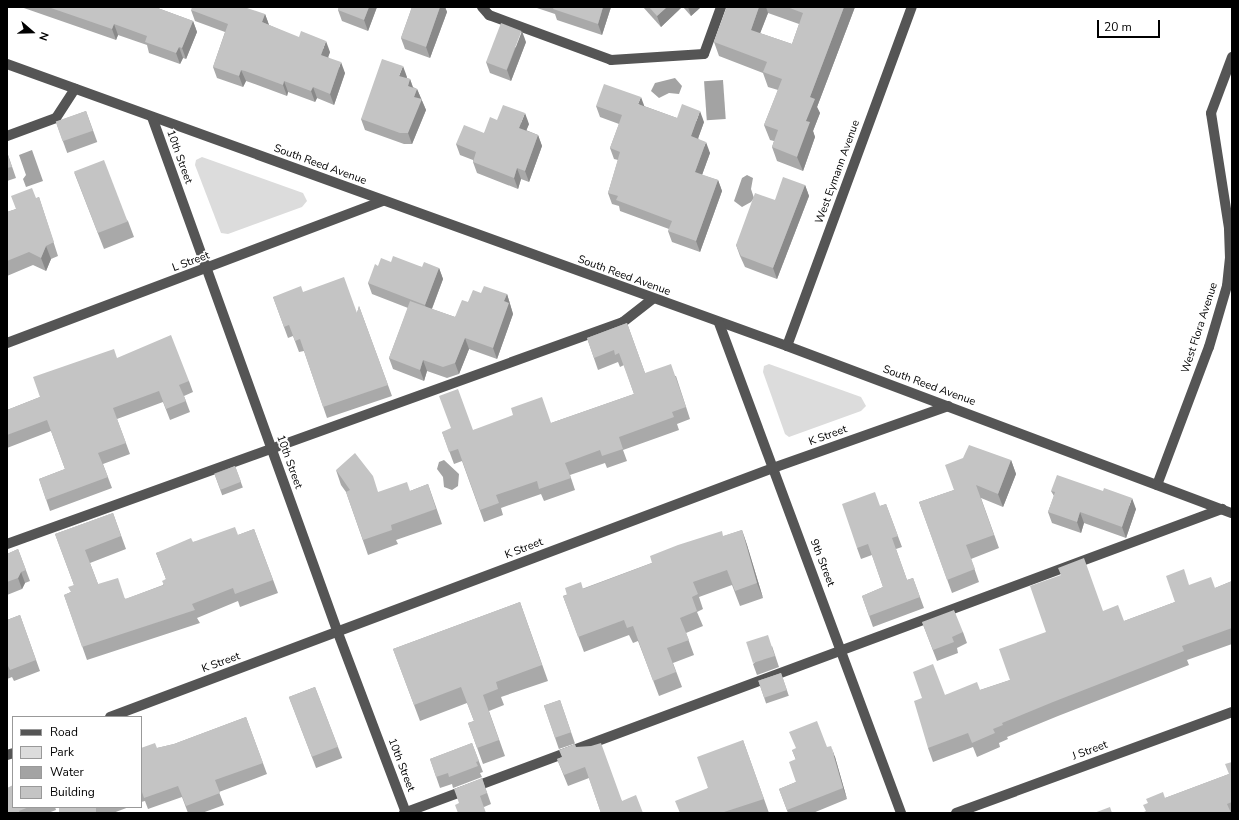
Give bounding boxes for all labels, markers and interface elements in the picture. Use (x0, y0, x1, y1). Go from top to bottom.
north arrow (12, 12, 52, 52)
scale bar (1099, 12, 1162, 38)
text: 20 m (1104, 19, 1132, 35)
text: N (35, 30, 52, 43)
street label: West Eymann Avenue (813, 118, 863, 226)
street label: 10th Street (163, 128, 195, 186)
street label: South Reed Avenue (272, 142, 368, 188)
street label: L Street (171, 249, 211, 275)
street label: South Reed Avenue (576, 253, 672, 299)
street label: West Flora Avenue (1179, 281, 1221, 375)
street label: South Reed Avenue (881, 363, 977, 409)
street label: K Street (807, 423, 849, 449)
street label: 10th Street (273, 433, 305, 491)
street label: K Street (503, 536, 545, 562)
street label: 9th Street (807, 538, 837, 588)
street label: K Street (200, 650, 242, 676)
legend (12, 716, 142, 808)
text: Road (50, 724, 78, 740)
street label: 10th Street (385, 736, 417, 794)
street label: J Street (1071, 739, 1109, 763)
text: Park (50, 744, 74, 760)
text: Water (50, 764, 84, 780)
text: Building (50, 784, 95, 800)

